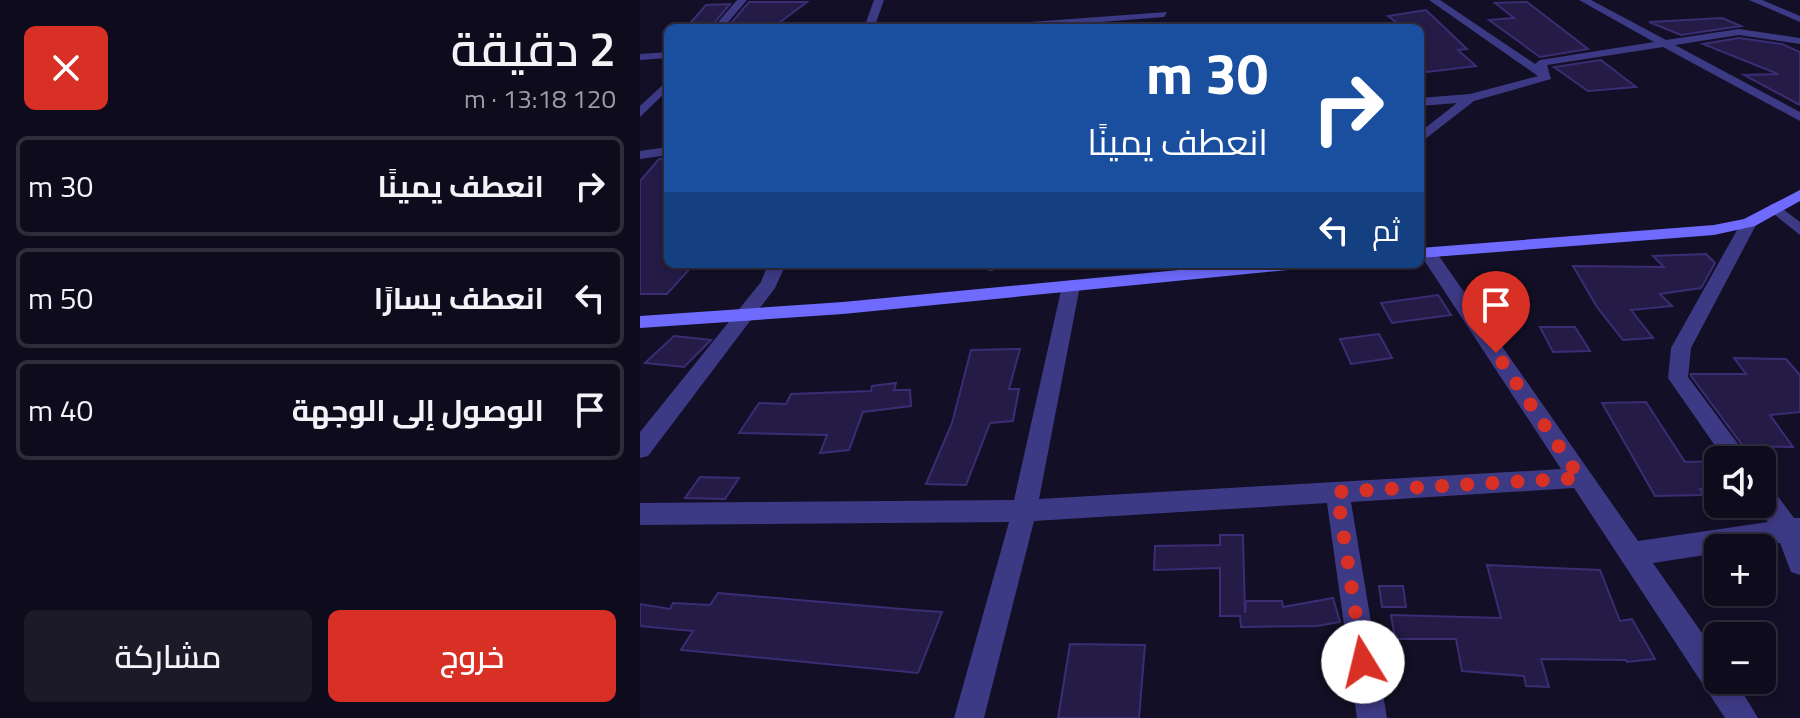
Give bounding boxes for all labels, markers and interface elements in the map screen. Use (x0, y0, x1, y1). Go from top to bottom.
text: 2 دقيقة (451, 12, 616, 85)
button: close (24, 26, 108, 110)
text: 30 m (1146, 31, 1268, 116)
icon: right (1296, 56, 1400, 160)
text: 120 m · 13:18 (464, 79, 616, 118)
text: انعطف يمينًا (1087, 114, 1268, 169)
text: 30 m (28, 163, 93, 209)
text: انعطف يمينًا (377, 163, 544, 209)
icon: right (568, 164, 612, 208)
text: ثم (1372, 207, 1400, 253)
icon: left (1312, 208, 1356, 252)
pin (1462, 271, 1530, 353)
text: 50 m (28, 275, 93, 321)
text: انعطف يسارًا (374, 275, 544, 321)
icon: left (568, 276, 612, 320)
icon: arrive (1474, 283, 1518, 327)
text: 40 m (28, 387, 93, 433)
text: الوصول إلى الوجهة (292, 387, 544, 433)
icon: arrive (568, 388, 612, 432)
map controls (1704, 446, 1776, 694)
button: sound (1704, 446, 1776, 518)
button: + (1704, 534, 1776, 606)
button: مشاركة (24, 610, 312, 702)
button: خروج (328, 610, 616, 702)
position arrow (1321, 620, 1405, 704)
button: − (1704, 622, 1776, 694)

